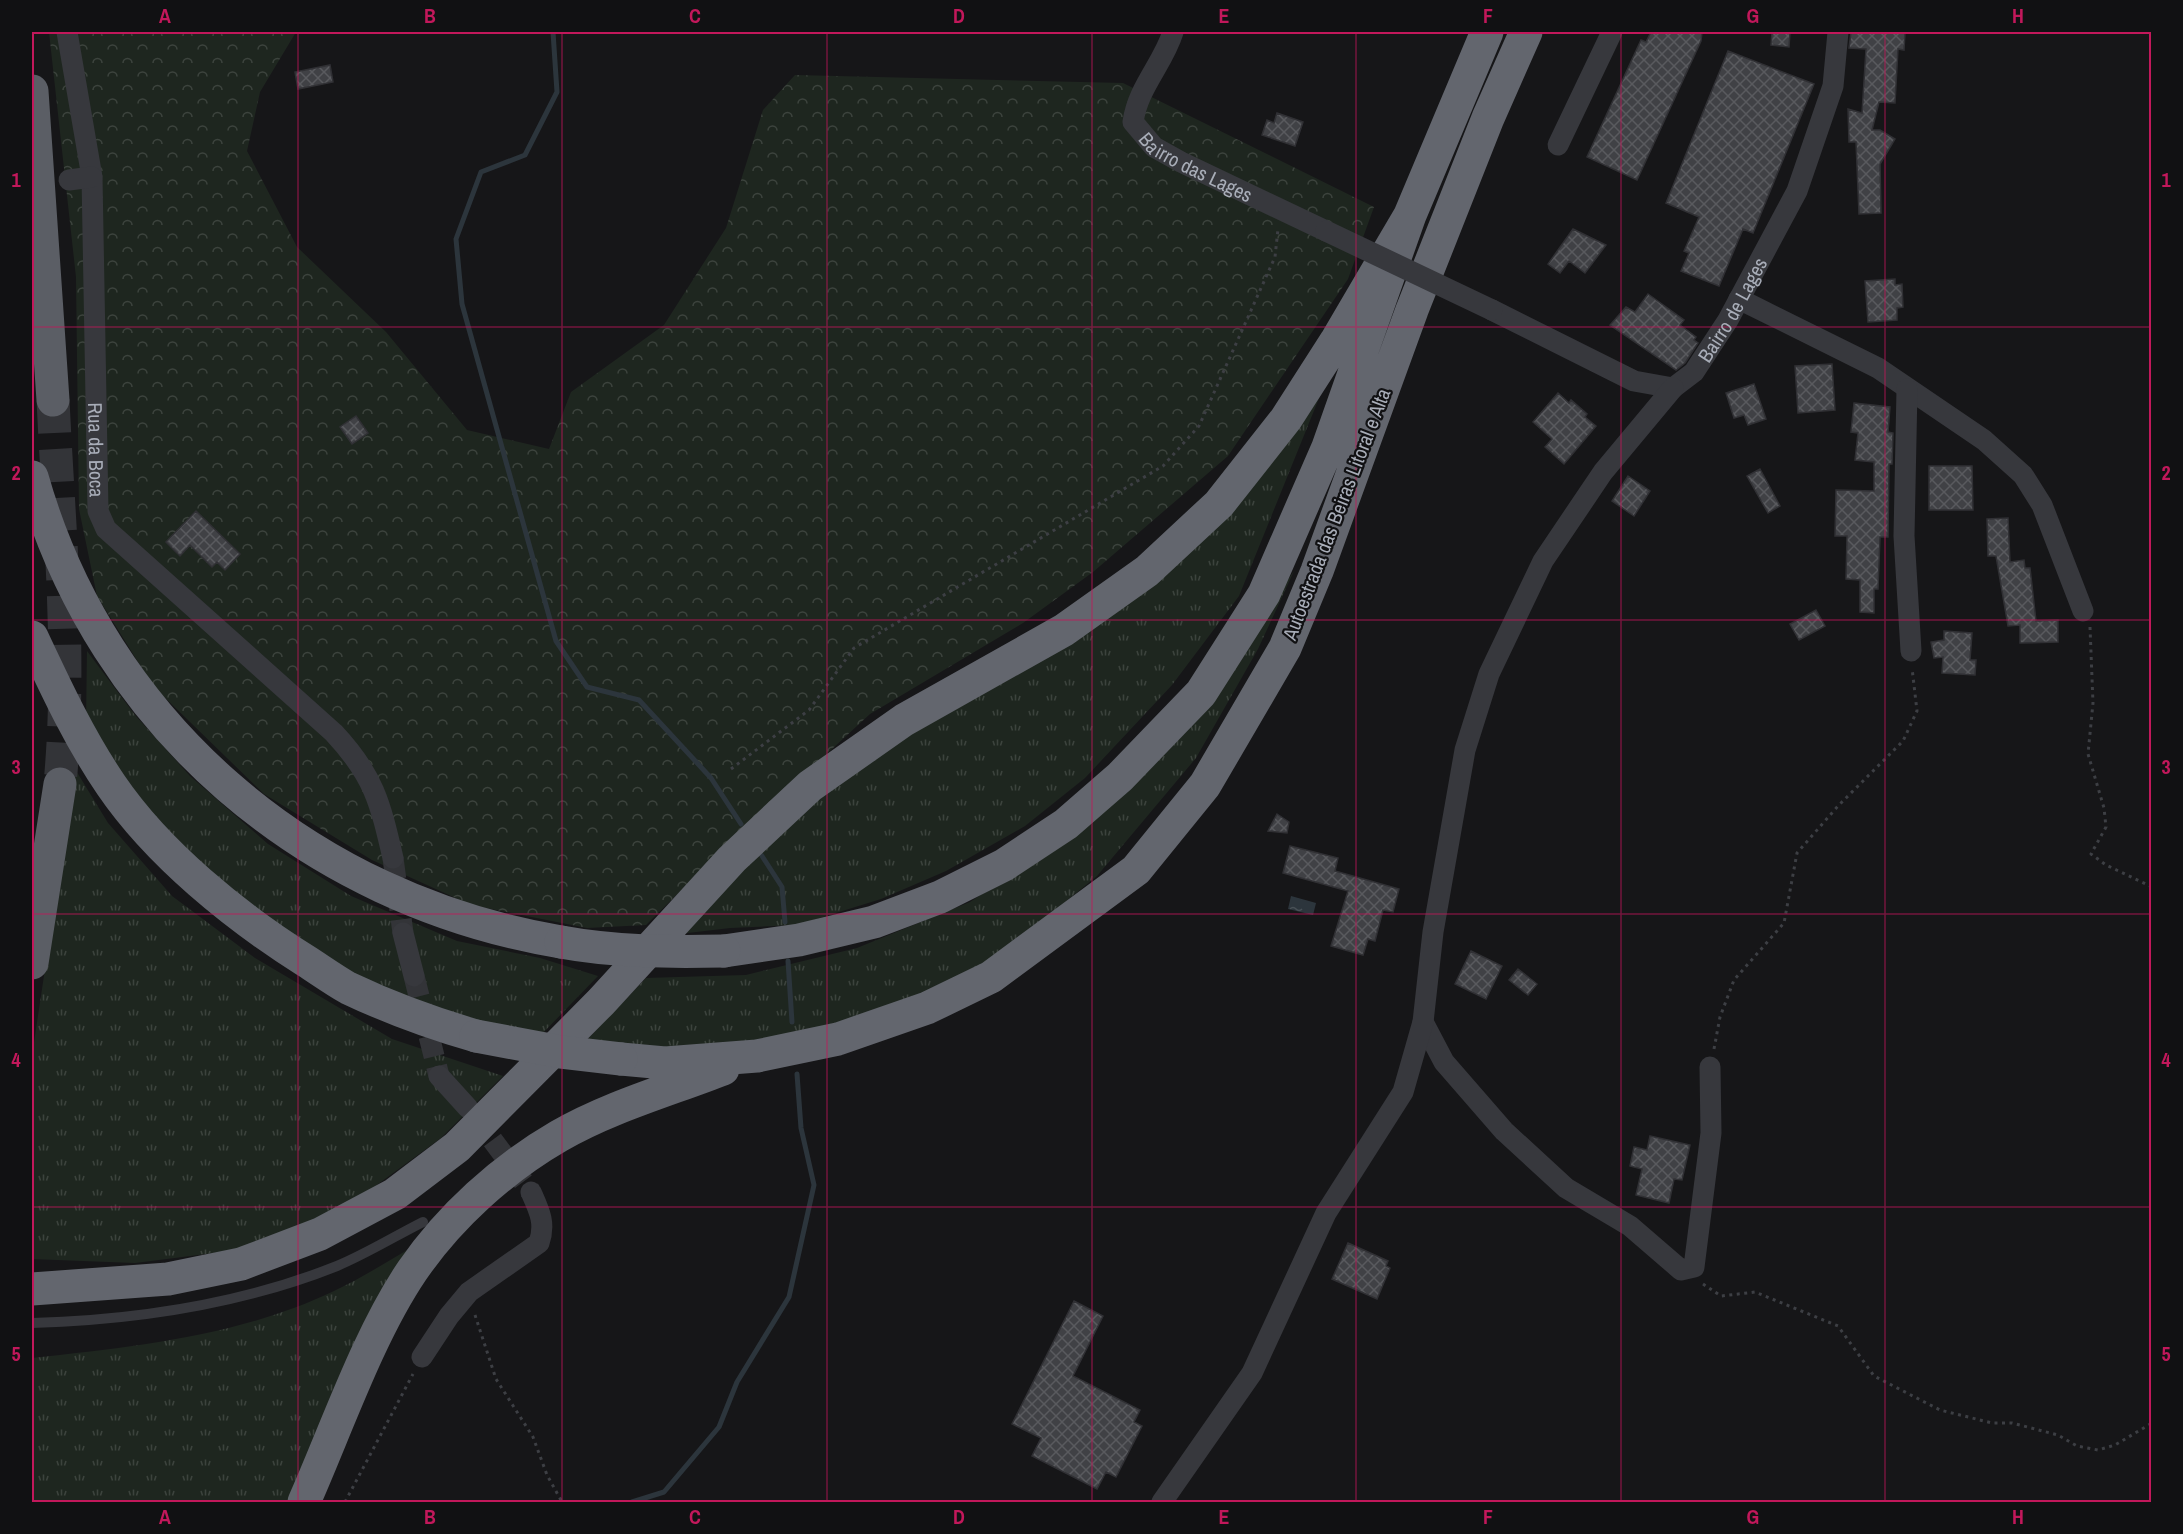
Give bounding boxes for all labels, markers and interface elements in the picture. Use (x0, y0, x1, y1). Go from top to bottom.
text: A (159, 2, 171, 29)
text: B (424, 2, 436, 29)
text: C (689, 2, 701, 29)
text: D (953, 2, 965, 29)
text: E (1219, 2, 1230, 29)
text: F (1483, 2, 1493, 29)
text: G (1747, 2, 1759, 29)
text: H (2012, 2, 2024, 29)
street label: Bairro das Lages (1133, 126, 1257, 208)
text: 1 (11, 166, 21, 193)
text: 1 (2161, 166, 2171, 193)
street label: Bairro de Lages (1691, 252, 1773, 367)
street label: Autoestrada das Beiras Litoral e Alta (1275, 384, 1396, 644)
street label: Rua da Boca (83, 402, 111, 497)
text: 2 (11, 459, 21, 486)
text: 2 (2161, 459, 2171, 486)
text: 3 (11, 753, 21, 780)
text: 3 (2161, 753, 2171, 780)
text: 4 (11, 1046, 21, 1073)
text: 4 (2161, 1046, 2171, 1073)
text: 5 (11, 1340, 21, 1367)
text: 5 (2161, 1340, 2171, 1367)
text: A (159, 1503, 171, 1530)
text: B (424, 1503, 436, 1530)
text: C (689, 1503, 701, 1530)
text: D (953, 1503, 965, 1530)
text: E (1219, 1503, 1230, 1530)
text: F (1483, 1503, 1493, 1530)
text: G (1747, 1503, 1759, 1530)
text: H (2012, 1503, 2024, 1530)

